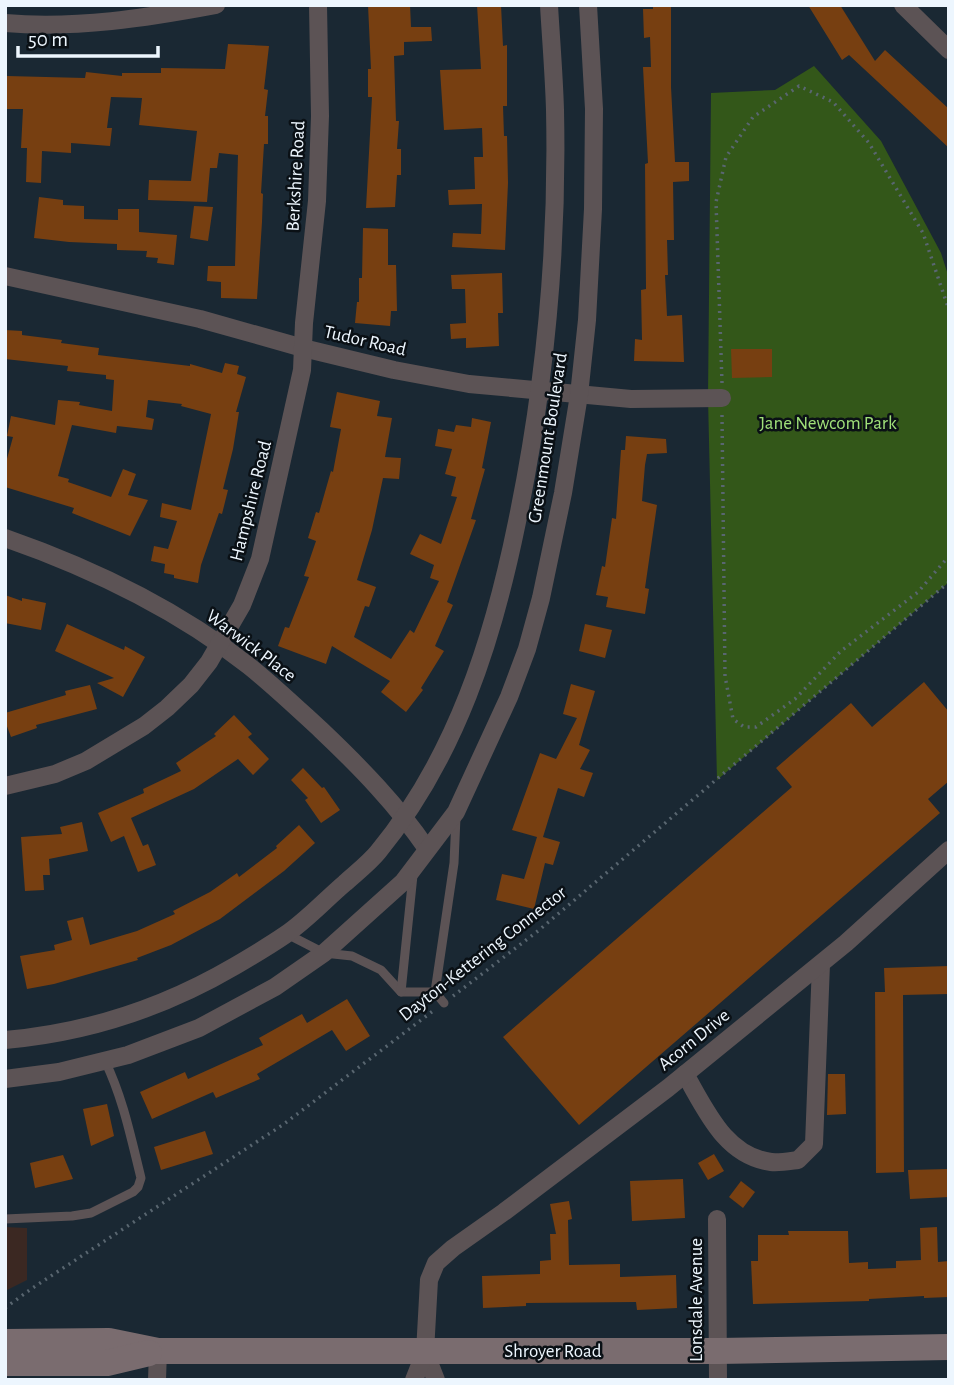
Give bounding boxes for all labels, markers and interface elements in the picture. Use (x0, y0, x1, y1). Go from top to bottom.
scale bar (18, 14, 158, 58)
text: 50 m (28, 29, 68, 50)
street label: Berkshire Road (284, 120, 308, 232)
street label: Tudor Road (322, 322, 408, 360)
street label: Greenmount Boulevard (525, 351, 571, 524)
park label: Jane Newcom Park (759, 414, 897, 433)
street label: Hampshire Road (227, 439, 275, 563)
street label: Warwick Place (203, 606, 299, 686)
street label: Dayton-Kettering Connector (396, 883, 570, 1025)
street label: Acorn Drive (655, 1006, 733, 1074)
street label: Lonsdale Avenue (687, 1238, 706, 1362)
street label: Shroyer Road (504, 1342, 602, 1361)

